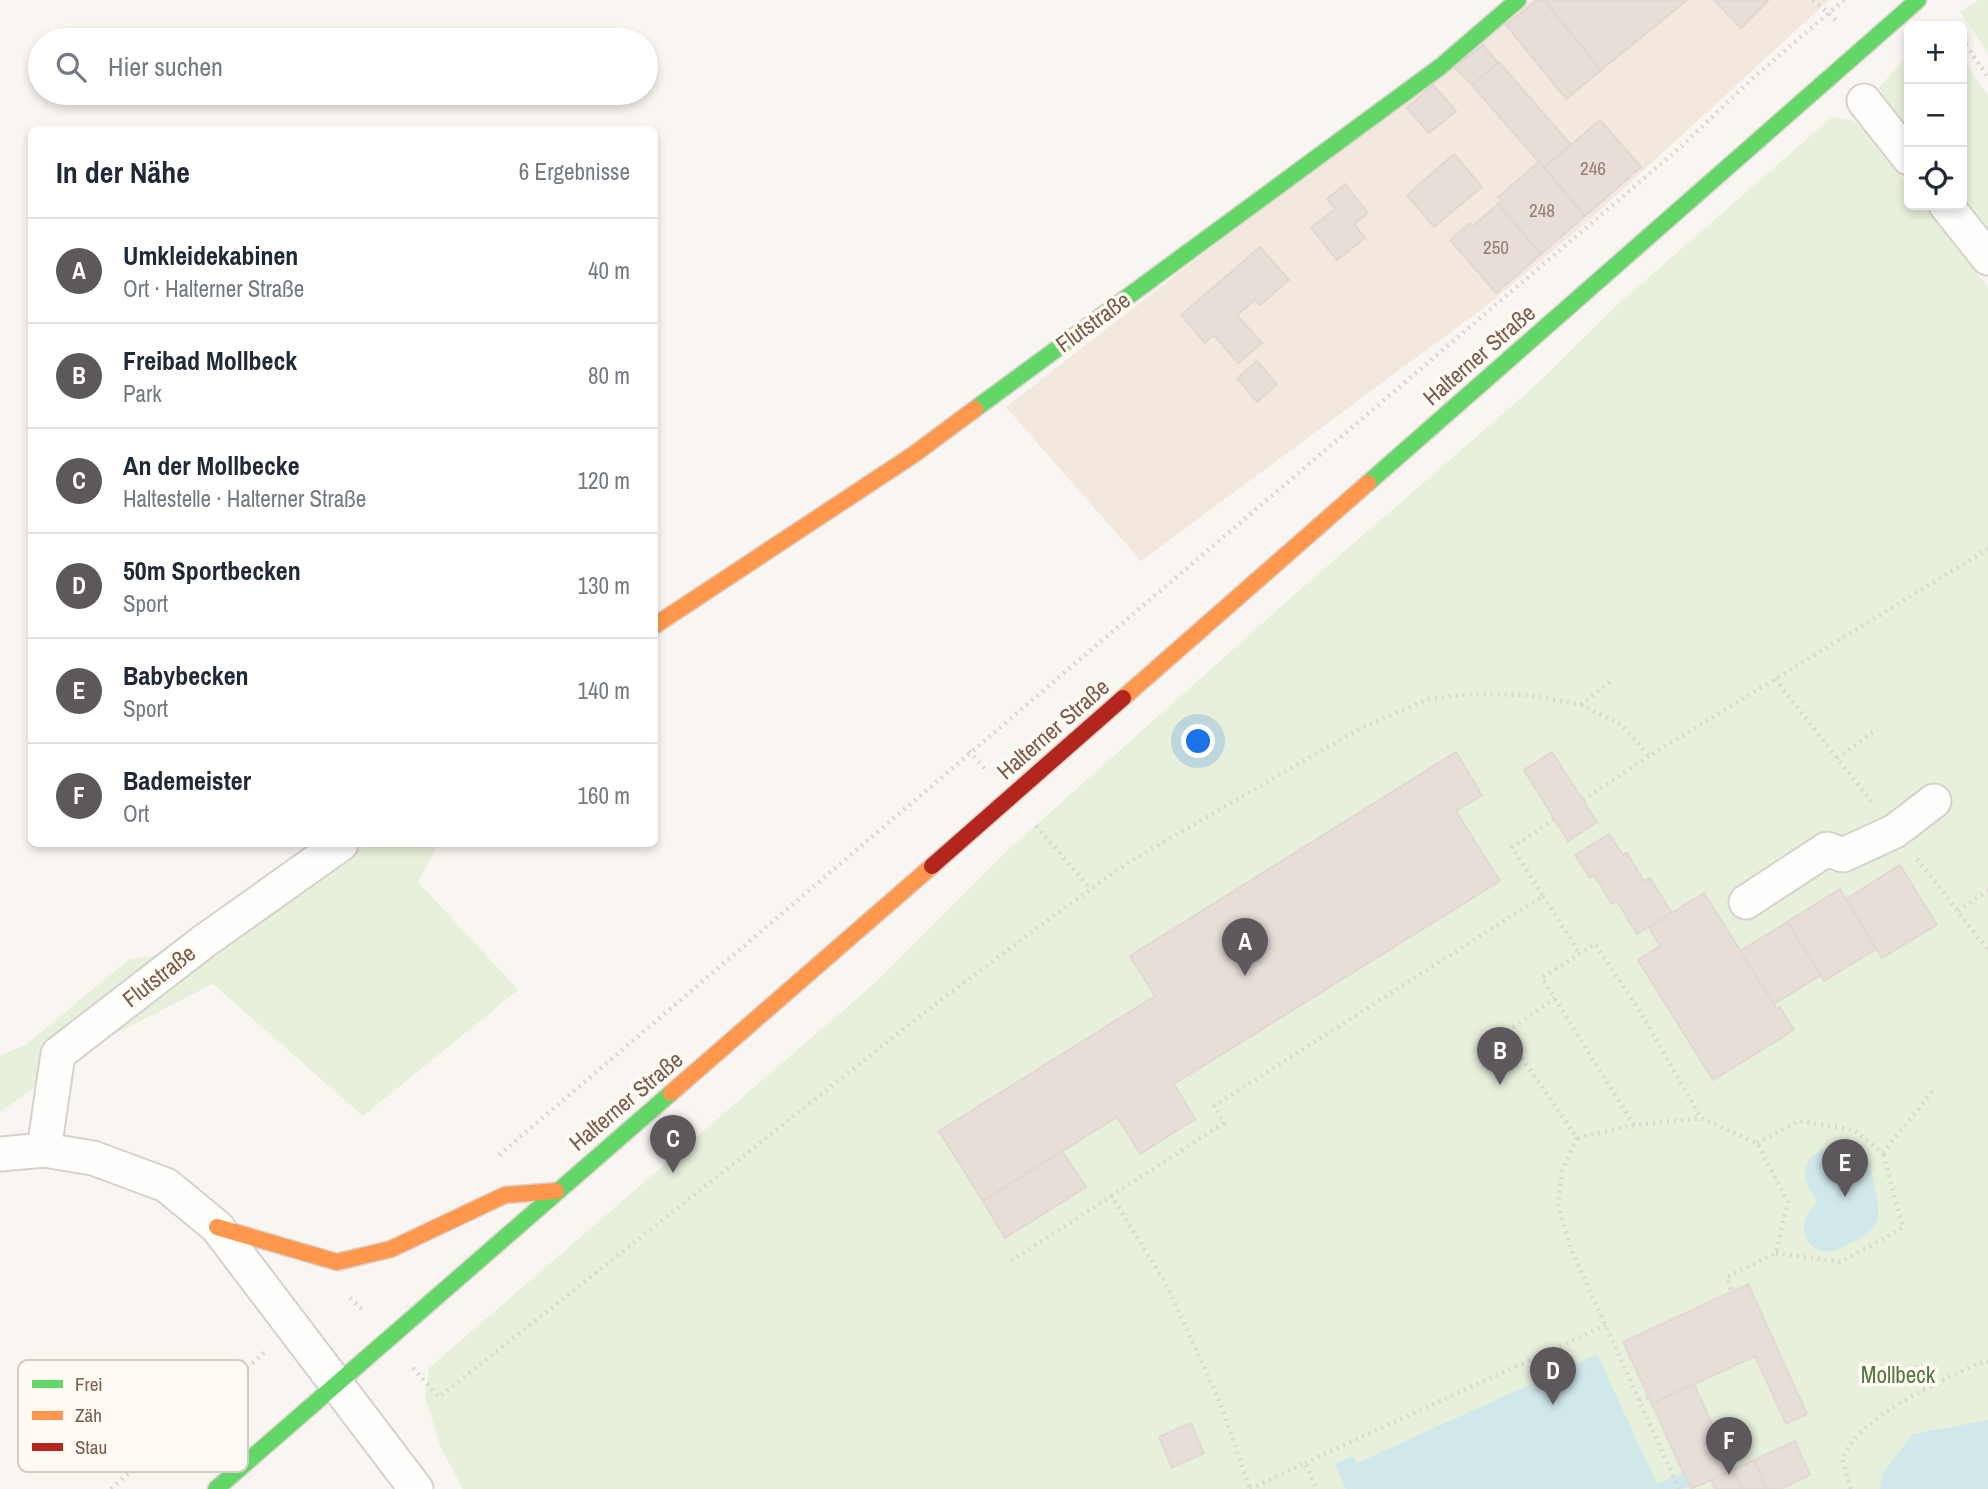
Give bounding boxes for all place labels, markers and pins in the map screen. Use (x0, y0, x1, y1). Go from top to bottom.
pin: A (1222, 918, 1268, 976)
pin: B (1477, 1027, 1523, 1085)
pin: C (650, 1115, 696, 1173)
pin: E (1822, 1139, 1868, 1197)
pin: D (1530, 1347, 1576, 1405)
pin: F (1706, 1417, 1752, 1475)

